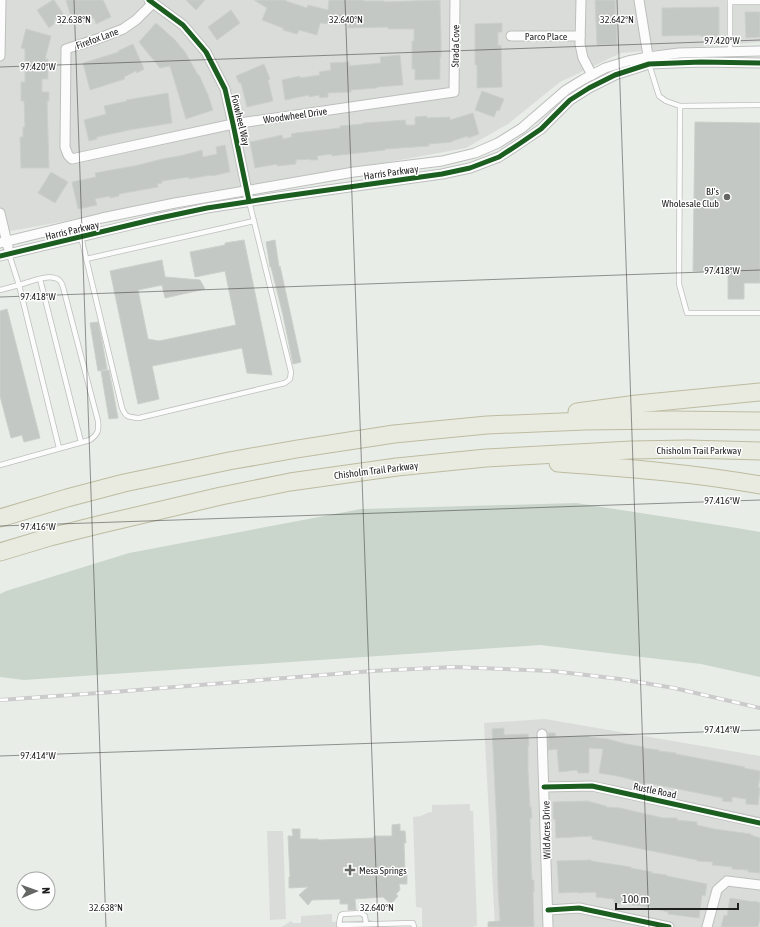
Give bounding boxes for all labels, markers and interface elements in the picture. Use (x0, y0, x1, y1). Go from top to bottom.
text: 32.638°N (57, 14, 91, 25)
text: 32.640°N (329, 14, 363, 25)
text: 32.642°N (600, 14, 634, 25)
street label: Strada Cove (450, 24, 461, 68)
street label: Firefox Lane (74, 26, 120, 51)
street label: Parco Place (525, 31, 568, 42)
text: 97.420°W (704, 35, 740, 46)
text: 97.420°W (20, 61, 56, 72)
street label: Foxwheel Way (229, 94, 252, 147)
street label: Woodwheel Drive (262, 106, 328, 125)
street label: Harris Parkway (363, 163, 419, 182)
place label: BJ's Wholesale Club (662, 186, 719, 209)
marker: BJ's Wholesale Club (722, 192, 732, 202)
street label: Harris Parkway (44, 219, 100, 242)
text: 97.418°W (704, 265, 740, 276)
text: 97.418°W (20, 291, 56, 302)
street label: Chisholm Trail Parkway (657, 445, 741, 456)
street label: Chisholm Trail Parkway (333, 460, 419, 481)
text: 97.416°W (704, 495, 740, 506)
text: 97.416°W (20, 521, 56, 532)
text: 97.414°W (704, 724, 740, 735)
text: 97.414°W (20, 750, 56, 761)
street label: Rustle Road (632, 781, 678, 800)
street label: Wild Acres Drive (540, 800, 553, 859)
marker: Mesa Springs (344, 864, 356, 876)
place label: Mesa Springs (359, 865, 407, 876)
north arrow (16, 871, 56, 911)
scale bar (616, 885, 738, 911)
text: N (40, 887, 52, 894)
text: 100 m (622, 892, 649, 906)
text: 32.638°N (89, 902, 123, 913)
text: 32.640°N (360, 902, 394, 913)

